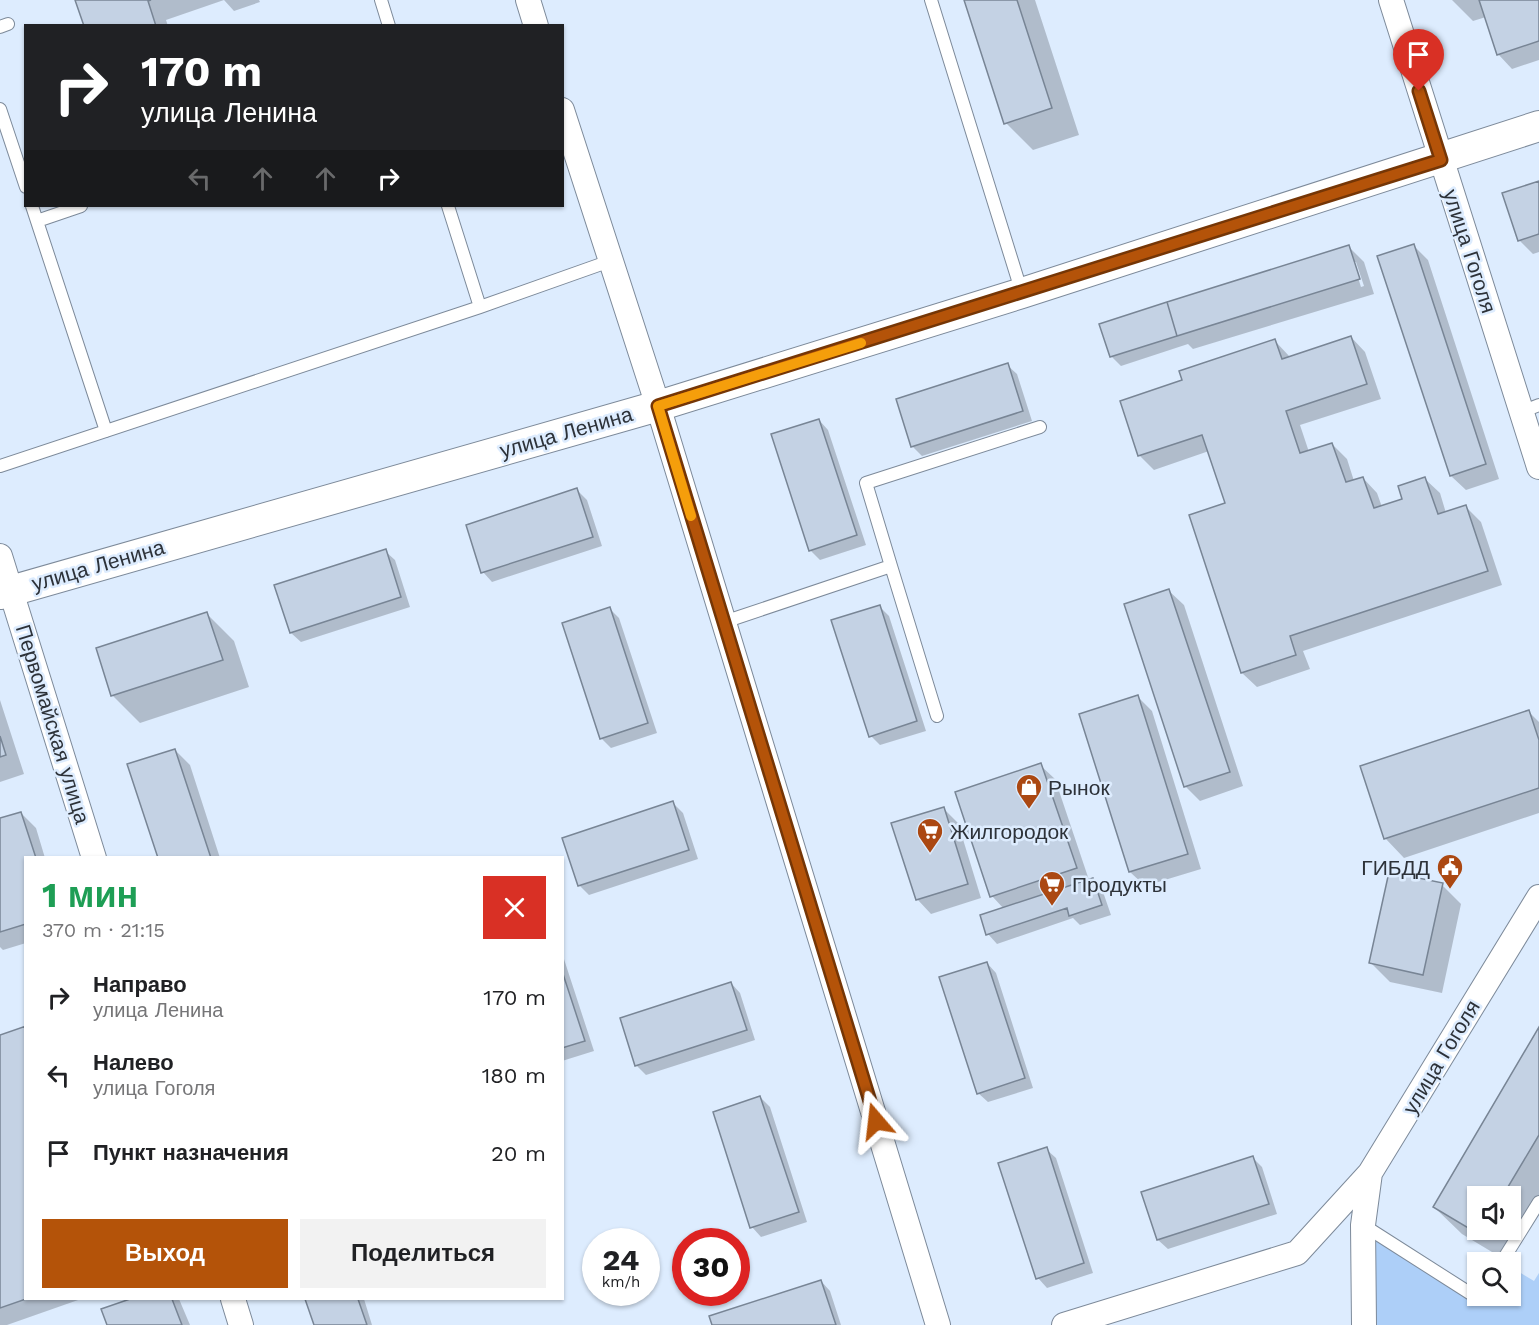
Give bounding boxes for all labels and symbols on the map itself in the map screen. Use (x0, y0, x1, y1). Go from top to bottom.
pin (1393, 29, 1444, 91)
street label: улица Гоголя (1438, 186, 1502, 316)
street label: улица Ленина (497, 401, 636, 463)
street label: улица Ленина (29, 534, 168, 596)
street label: Первомайская улица (11, 621, 95, 827)
shop icon: Рынок (1014, 772, 1044, 810)
place label: Рынок (1048, 775, 1110, 800)
supermarket icon: Жилгородок (915, 816, 945, 854)
place label: Жилгородок (950, 819, 1069, 844)
public building icon: ГИБДД (1435, 852, 1465, 890)
place label: ГИБДД (1361, 855, 1430, 880)
supermarket icon: Продукты (1037, 869, 1067, 907)
place label: Продукты (1072, 872, 1167, 897)
street label: улица Гоголя (1397, 995, 1485, 1119)
position arrow (844, 1089, 908, 1153)
speed limit sign: 30 (672, 1228, 750, 1306)

